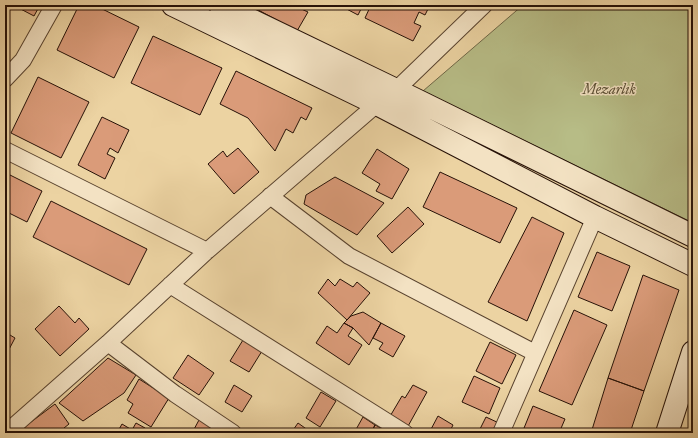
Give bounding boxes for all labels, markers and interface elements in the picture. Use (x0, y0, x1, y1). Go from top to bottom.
park label: Mezarlık (580, 81, 636, 98)

